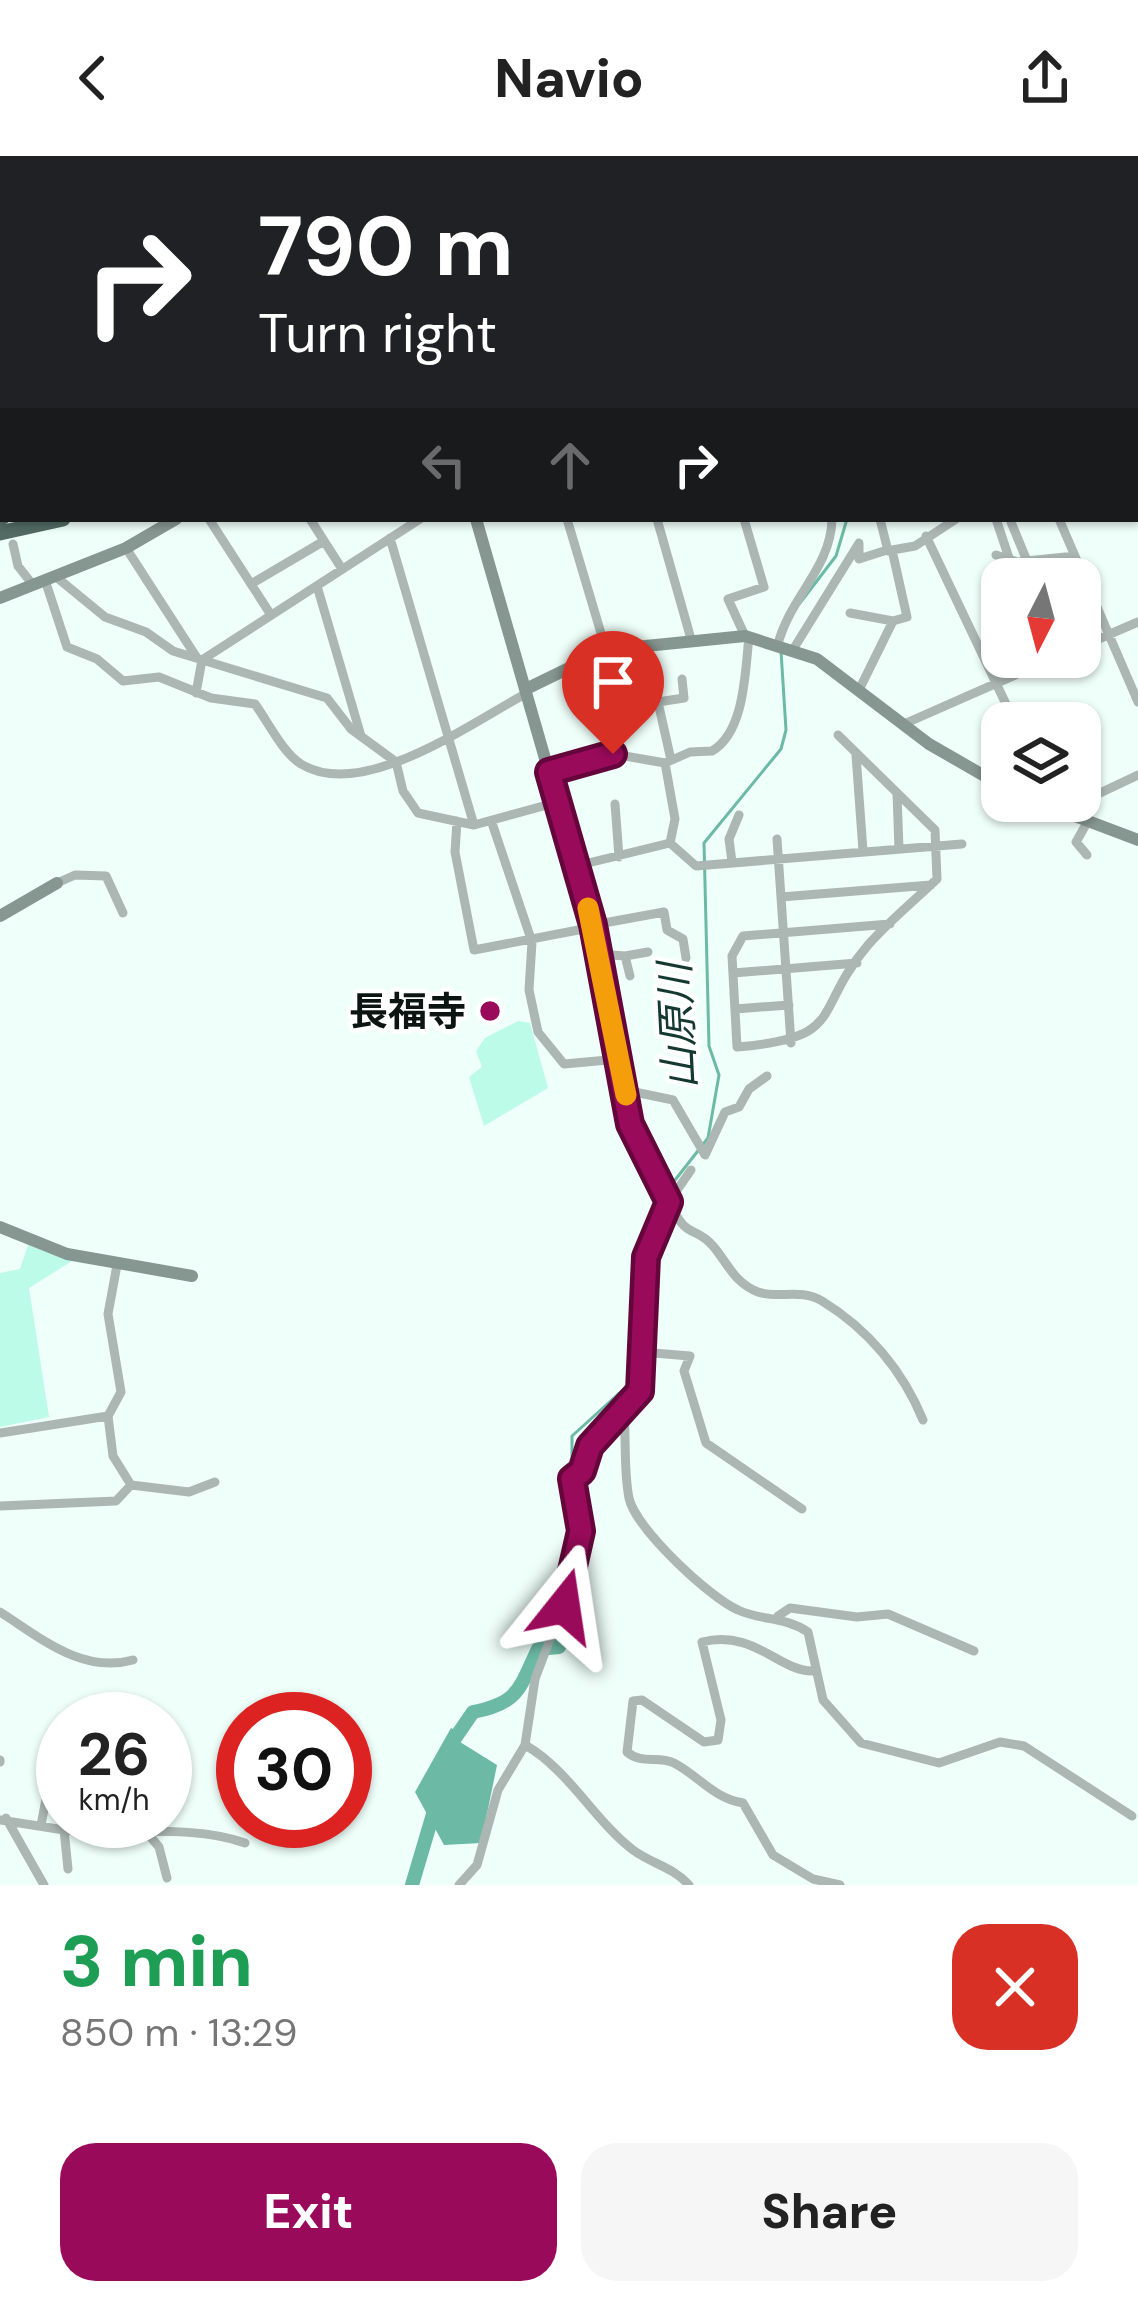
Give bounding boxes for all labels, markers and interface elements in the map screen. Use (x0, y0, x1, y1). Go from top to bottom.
text: Navio (494, 43, 644, 114)
icon: back (60, 45, 126, 111)
icon: share (1012, 45, 1078, 111)
text: 790 m (258, 192, 513, 301)
icon: right (60, 204, 216, 360)
text: Turn right (258, 298, 497, 369)
icon: left (411, 432, 477, 498)
icon: ahead (537, 432, 603, 498)
icon: right (663, 432, 729, 498)
north arrow (981, 558, 1101, 678)
map controls (981, 558, 1101, 822)
pin (562, 631, 664, 754)
icon: arrive (580, 649, 646, 715)
button: layers (981, 702, 1101, 822)
water label: 山原川 (647, 958, 708, 1090)
place label: 長福寺 (349, 986, 466, 1037)
marker: 長福寺 (477, 998, 503, 1024)
position arrow (501, 1543, 627, 1669)
speed limit sign: 30 (216, 1692, 372, 1848)
text: 26 (78, 1715, 150, 1794)
text: km/h (79, 1780, 149, 1819)
text: 3 min (60, 1915, 253, 2008)
button: close (952, 1924, 1078, 2050)
text: 850 m · 13:29 (60, 2007, 297, 2058)
button: Exit (60, 2143, 557, 2281)
button: Share (581, 2143, 1078, 2281)

